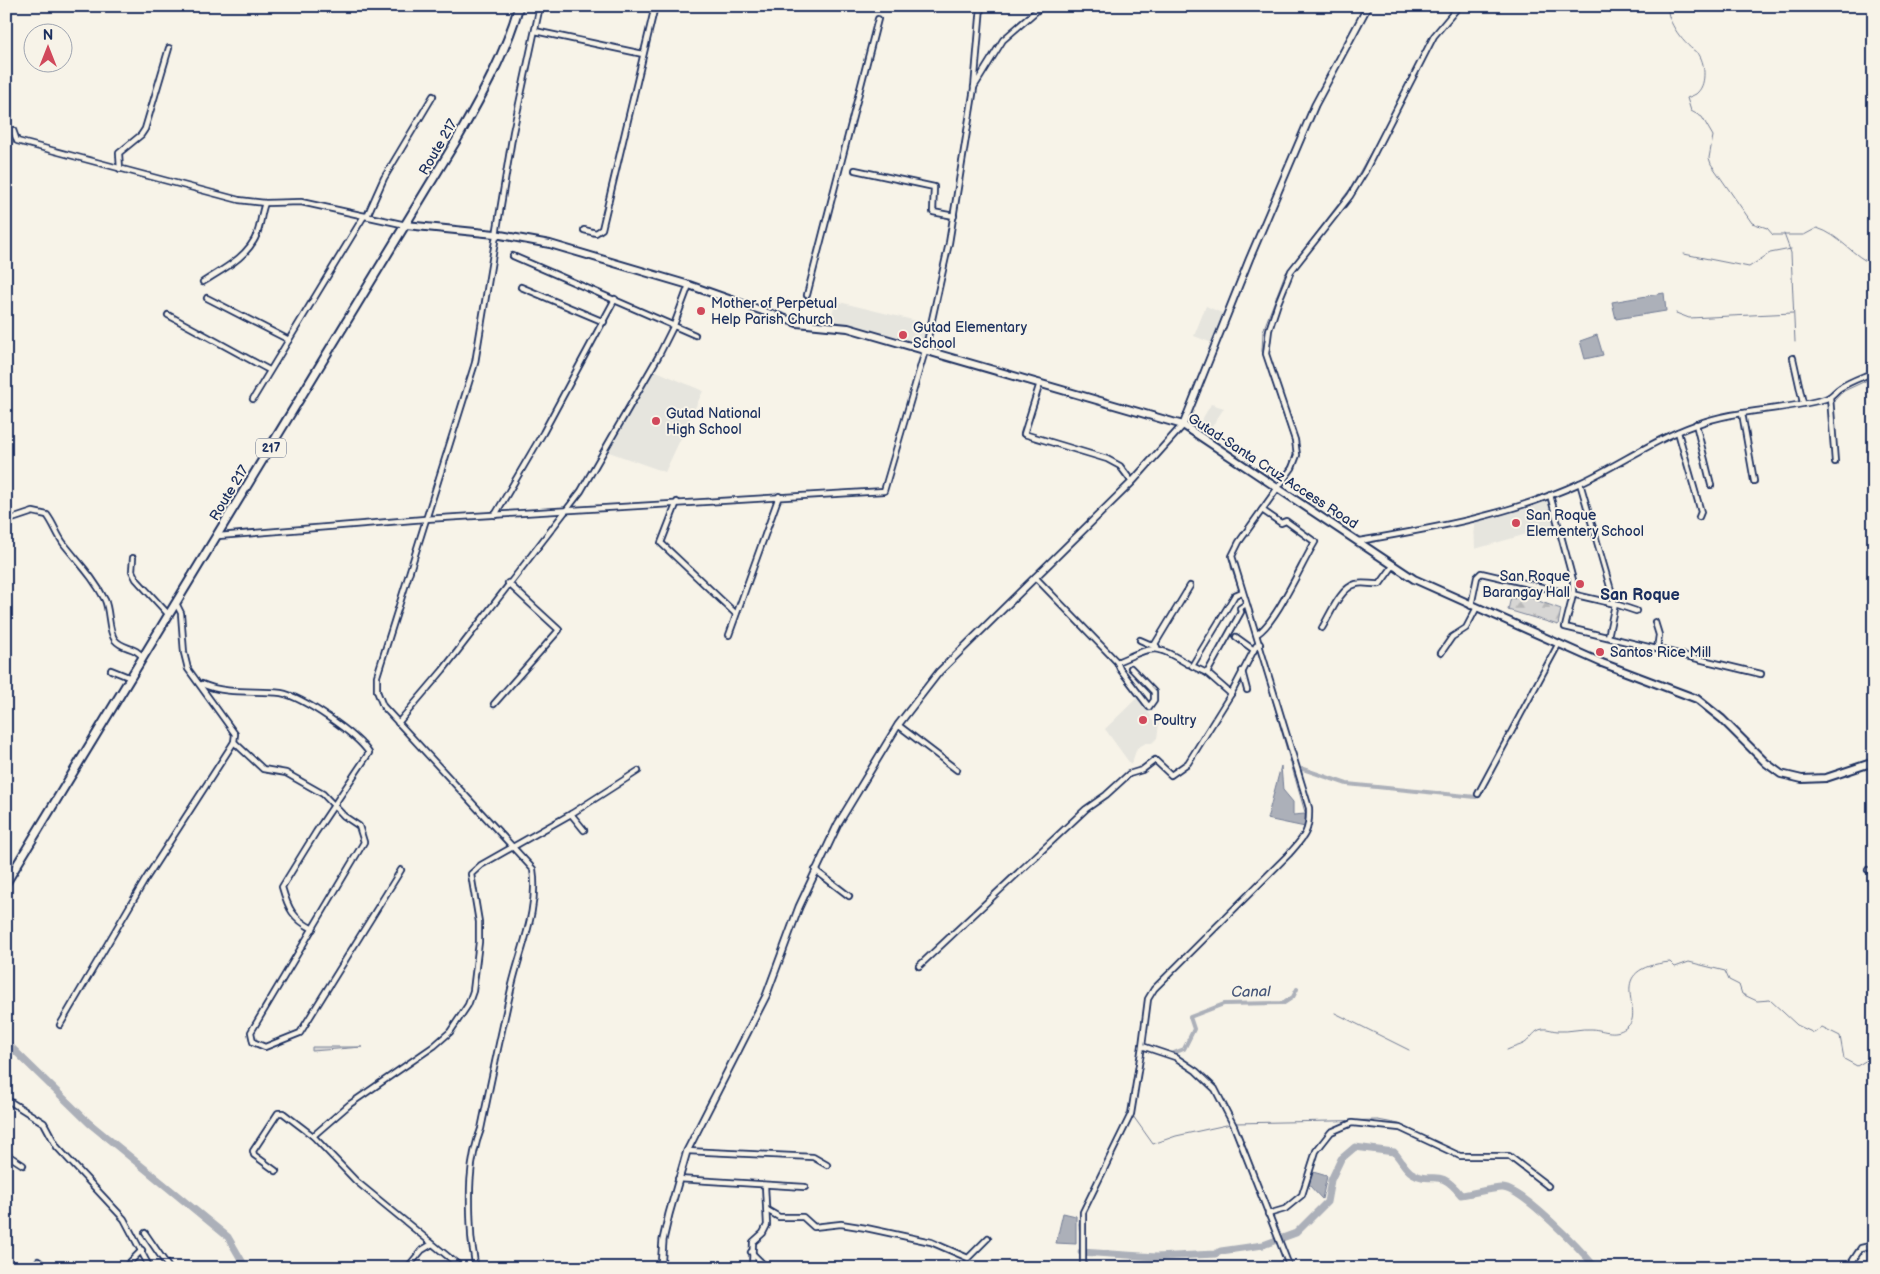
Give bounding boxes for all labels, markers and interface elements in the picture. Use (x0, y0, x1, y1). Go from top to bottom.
north arrow (22, 22, 72, 72)
text: N (43, 27, 53, 44)
street label: Route 217 (415, 116, 461, 178)
place label: Mother of Perpetual Help Parish Church (711, 295, 837, 328)
marker: Mother of Perpetual Help Parish Church (695, 305, 707, 317)
place label: Gutad Elementary School (913, 319, 1028, 352)
marker: Gutad Elementary School (897, 329, 909, 341)
place label: Gutad National High School (666, 405, 761, 438)
street label: Gutad-Santa Cruz Access Road (1185, 410, 1361, 532)
marker: Gutad National High School (650, 415, 662, 427)
road number: 217 (256, 438, 286, 458)
street label: Route 217 (206, 462, 252, 524)
place label: San Roque Elementery School (1526, 507, 1644, 540)
marker: San Roque Elementery School (1510, 517, 1522, 529)
place label: San Roque Barangay Hall (1482, 568, 1570, 601)
marker: San Roque Barangay Hall (1574, 578, 1586, 590)
district label: San Roque (1600, 586, 1680, 605)
place label: Santos Rice Mill (1610, 644, 1711, 661)
marker: Santos Rice Mill (1594, 646, 1606, 658)
place label: Poultry (1153, 712, 1197, 729)
marker: Poultry (1137, 714, 1149, 726)
water label: Canal (1231, 982, 1271, 1002)

